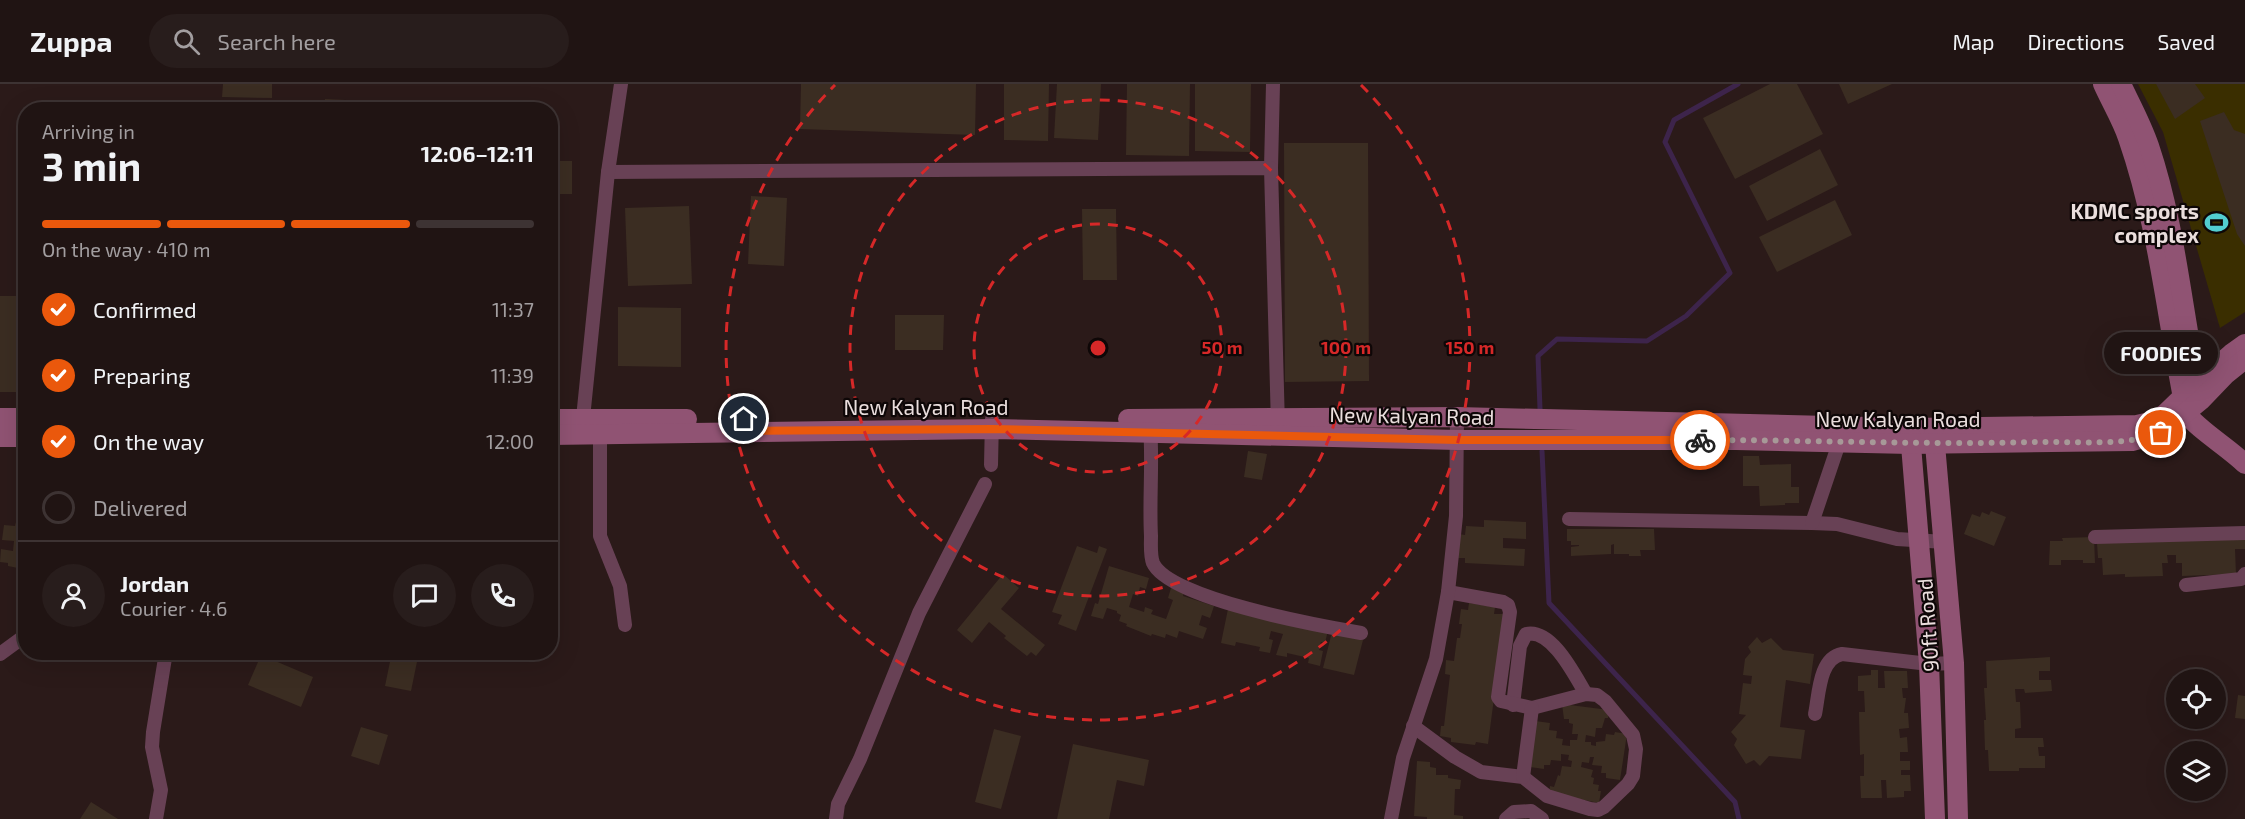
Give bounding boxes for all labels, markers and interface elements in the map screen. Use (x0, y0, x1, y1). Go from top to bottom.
search box (149, 14, 569, 68)
text: Zuppa (30, 24, 113, 58)
icon: search (170, 25, 203, 58)
text: Search here (218, 28, 336, 54)
text: Map (1952, 29, 1995, 54)
text: Directions (2028, 29, 2124, 54)
text: Saved (2157, 29, 2215, 54)
text: Arriving in (42, 119, 135, 143)
text: 12:06–12:11 (421, 140, 534, 166)
text: 3 min (42, 142, 141, 189)
place label: KDMC sports complex (2070, 198, 2199, 247)
sports icon: KDMC sports complex (2204, 209, 2230, 235)
text: On the way · 410 m (42, 237, 211, 261)
icon: check (42, 293, 75, 326)
text: Confirmed (93, 296, 197, 322)
text: 11:37 (492, 297, 534, 321)
callout: FOODIES (2104, 331, 2218, 373)
text: 50 m (1201, 336, 1243, 358)
text: 100 m (1321, 336, 1371, 358)
text: 150 m (1446, 336, 1494, 358)
centre of rings (1088, 338, 1108, 358)
text: FOODIES (2120, 341, 2202, 365)
icon: check (42, 359, 75, 392)
text: Preparing (93, 362, 191, 388)
text: 11:39 (491, 363, 534, 387)
pin (718, 393, 769, 444)
street label: New Kalyan Road (843, 394, 1009, 419)
street label: New Kalyan Road (1329, 401, 1495, 429)
icon: home (727, 402, 760, 435)
street label: New Kalyan Road (1815, 406, 1981, 431)
pin (2135, 407, 2186, 458)
courier (1670, 410, 1730, 470)
icon: bag (2144, 416, 2177, 449)
icon: bike (1684, 424, 1717, 457)
icon: check (42, 425, 75, 458)
text: On the way (93, 428, 204, 454)
text: 12:00 (486, 429, 534, 453)
text: Delivered (93, 494, 188, 520)
button: person (42, 564, 105, 627)
button: chat (393, 564, 456, 627)
button: phone (471, 564, 534, 627)
text: Jordan (120, 570, 189, 596)
street label: 90ft Road (1911, 577, 1943, 673)
text: Courier · 4.6 (120, 596, 227, 620)
map controls (2166, 669, 2226, 801)
button: locate (2166, 669, 2226, 729)
button: layers (2166, 741, 2226, 801)

